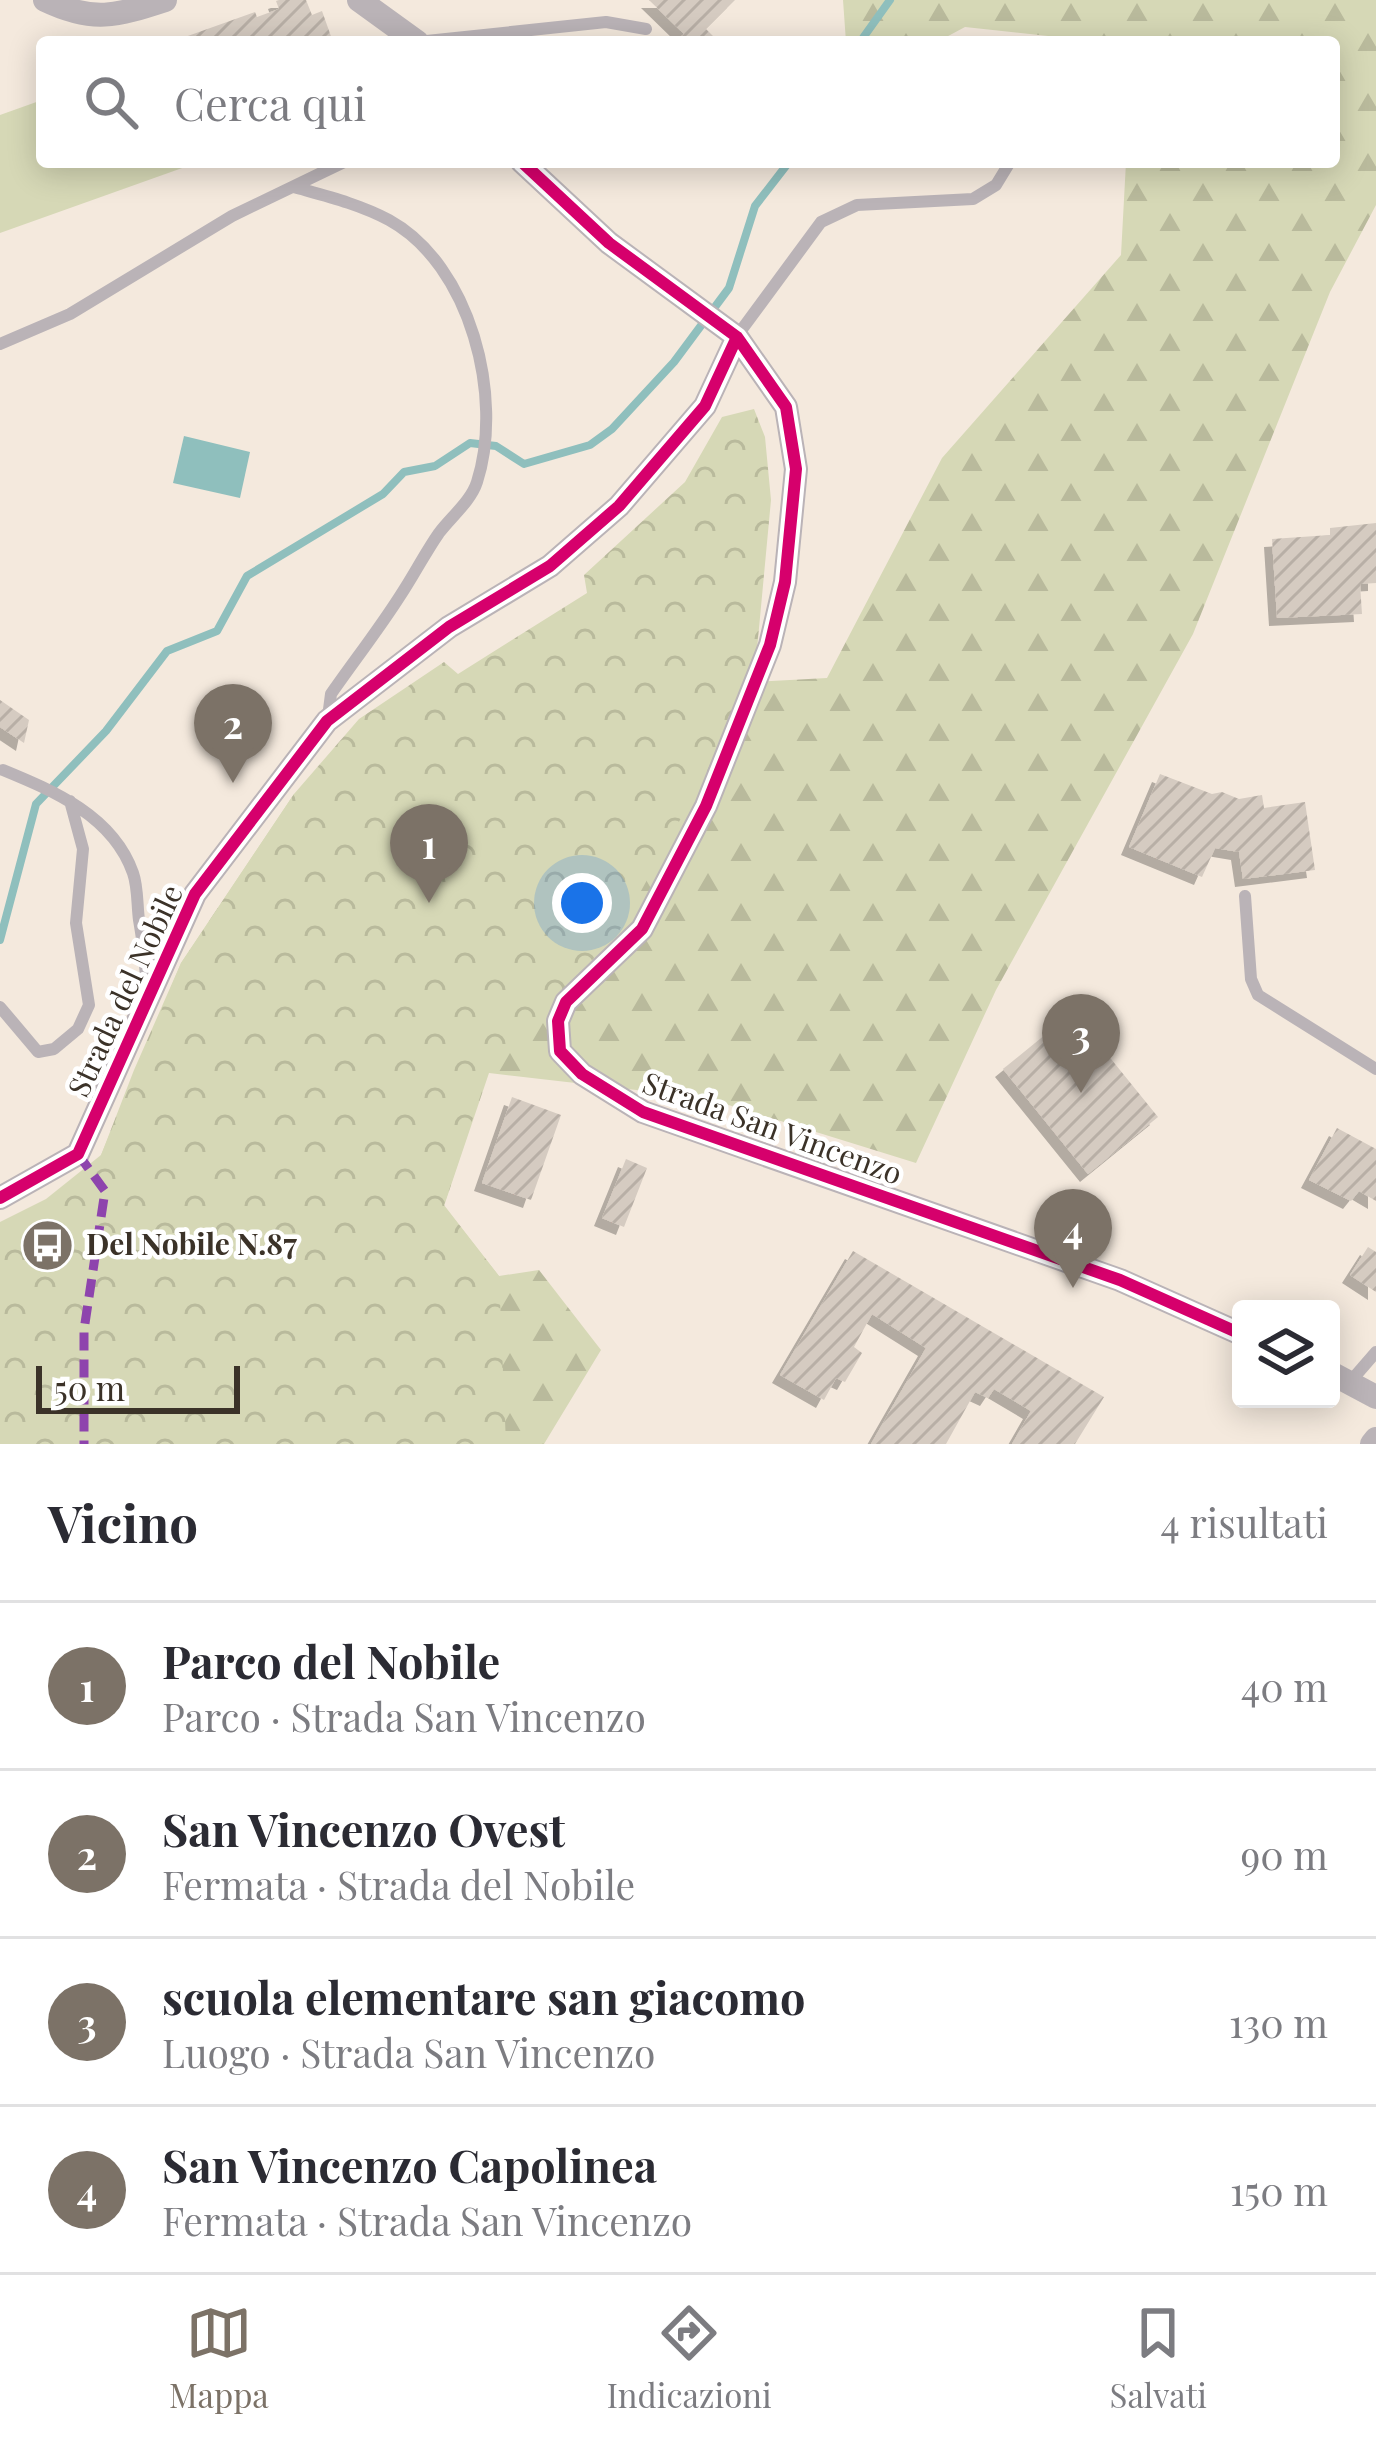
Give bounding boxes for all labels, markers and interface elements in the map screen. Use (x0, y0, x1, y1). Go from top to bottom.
search box (36, 36, 1340, 168)
icon: search (78, 69, 144, 135)
text: Cerca qui (174, 72, 366, 132)
pin: 2 (194, 684, 272, 783)
pin: 1 (390, 804, 468, 903)
your location (552, 873, 612, 933)
street label: Strada del Nobile (58, 878, 191, 1103)
pin: 3 (1042, 994, 1120, 1093)
street label: Strada San Vincenzo (637, 1062, 908, 1193)
pin: 4 (1034, 1189, 1112, 1288)
bus stop icon: Del Nobile N.87 (19, 1217, 75, 1273)
place label: Del Nobile N.87 (86, 1223, 297, 1263)
map controls (1232, 1300, 1340, 1408)
button: layers (1232, 1300, 1340, 1408)
scale bar (36, 1360, 240, 1413)
text: 50 m (54, 1365, 125, 1409)
text: Vicino (48, 1488, 198, 1556)
text: 4 risultati (1161, 1496, 1328, 1548)
text: Parco del Nobile (162, 1630, 500, 1690)
text: 1 (80, 1660, 94, 1712)
text: 40 m (1241, 1660, 1328, 1712)
text: Parco · Strada San Vincenzo (162, 1690, 646, 1742)
text: San Vincenzo Ovest (162, 1798, 565, 1858)
text: 2 (77, 1828, 97, 1880)
text: 90 m (1240, 1828, 1328, 1880)
text: Fermata · Strada del Nobile (162, 1858, 635, 1910)
text: scuola elementare san giacomo (162, 1966, 806, 2026)
text: 3 (77, 1996, 97, 2048)
text: 130 m (1229, 1996, 1328, 2048)
text: Luogo · Strada San Vincenzo (162, 2026, 655, 2078)
text: San Vincenzo Capolinea (162, 2134, 657, 2194)
text: 4 (77, 2164, 97, 2216)
text: 150 m (1230, 2164, 1328, 2216)
text: Fermata · Strada San Vincenzo (162, 2194, 692, 2246)
tab: Mappa (169, 2300, 269, 2416)
tab: Indicazioni (607, 2300, 772, 2416)
tab: Salvati (1110, 2300, 1207, 2416)

